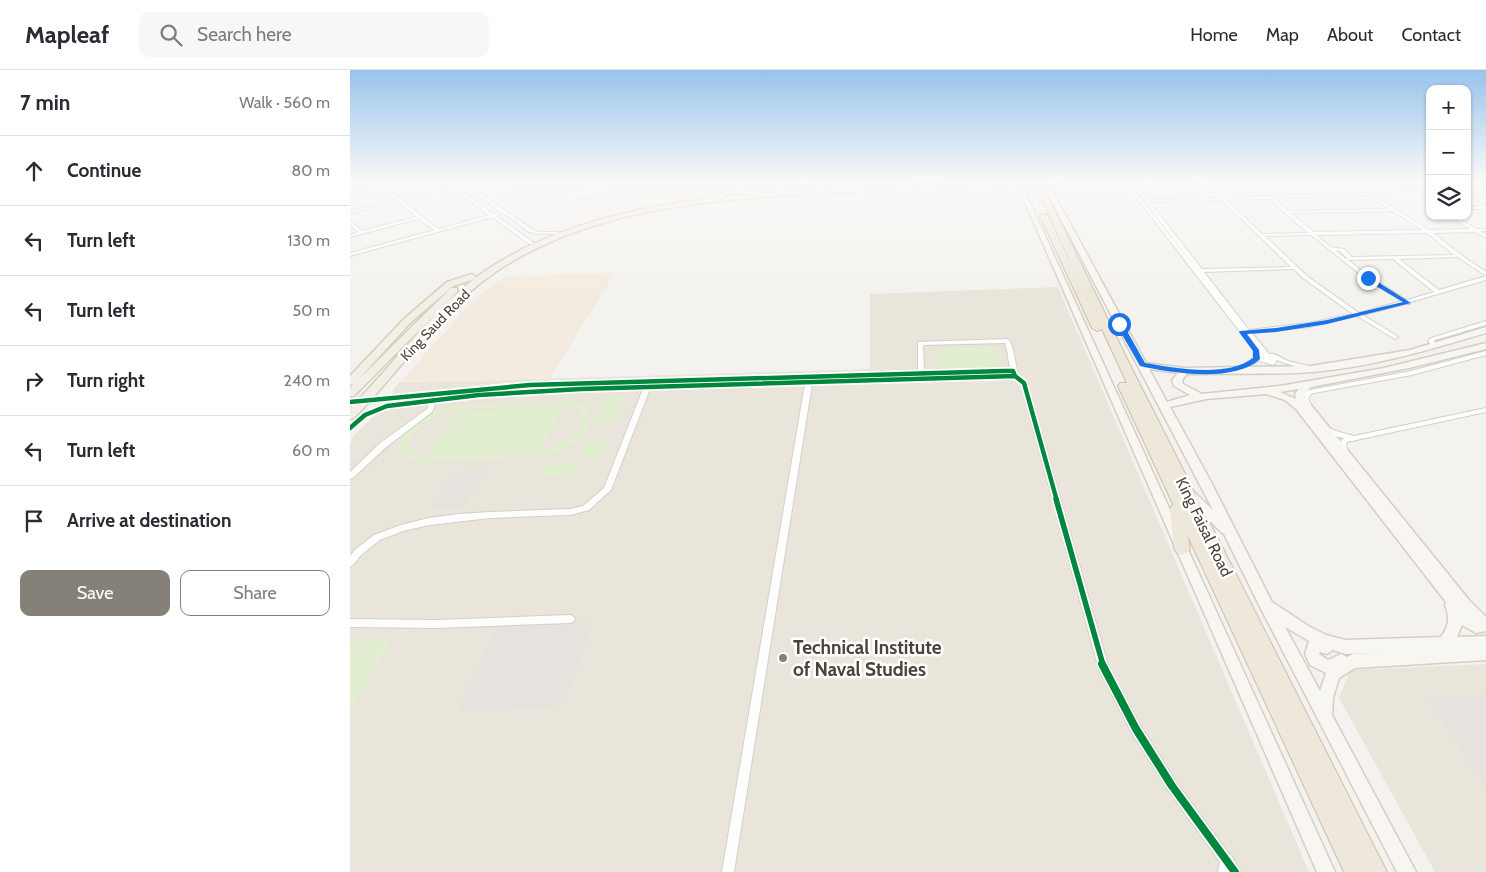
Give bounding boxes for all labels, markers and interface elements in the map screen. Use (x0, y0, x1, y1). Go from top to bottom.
search box (139, 12, 489, 57)
text: Mapleaf (25, 20, 109, 49)
icon: search (157, 21, 185, 49)
text: Search here (197, 23, 291, 46)
text: Home (1190, 24, 1238, 46)
text: Map (1266, 24, 1299, 46)
text: About (1327, 24, 1373, 46)
text: Contact (1401, 24, 1461, 46)
map controls (1426, 85, 1471, 220)
button: + (1426, 85, 1471, 130)
text: 7 min (20, 90, 70, 115)
text: Walk · 560 m (239, 93, 330, 112)
button: − (1426, 130, 1471, 175)
icon: ahead (20, 157, 48, 185)
text: Continue (67, 159, 141, 182)
text: 80 m (292, 161, 330, 180)
button: layers (1426, 175, 1471, 220)
icon: left (20, 227, 48, 255)
text: Turn left (67, 229, 135, 252)
text: 130 m (287, 231, 330, 250)
route end (1357, 267, 1380, 290)
street label: King Saud Road (396, 285, 474, 365)
icon: left (20, 297, 48, 325)
text: Turn left (67, 299, 135, 322)
text: 50 m (293, 301, 330, 320)
route start (1108, 313, 1131, 336)
icon: right (20, 367, 48, 395)
text: Turn right (67, 369, 145, 392)
text: 240 m (284, 371, 330, 390)
icon: left (20, 437, 48, 465)
text: Turn left (67, 439, 135, 462)
text: 60 m (292, 441, 330, 460)
street label: King Faisal Road (1172, 474, 1236, 580)
icon: arrive (20, 507, 48, 535)
text: Arrive at destination (67, 509, 231, 532)
button: Save (20, 570, 170, 616)
button: Share (180, 570, 330, 616)
place label: Technical Institute of Naval Studies (793, 636, 942, 681)
marker: Technical Institute of Naval Studies (777, 652, 789, 664)

